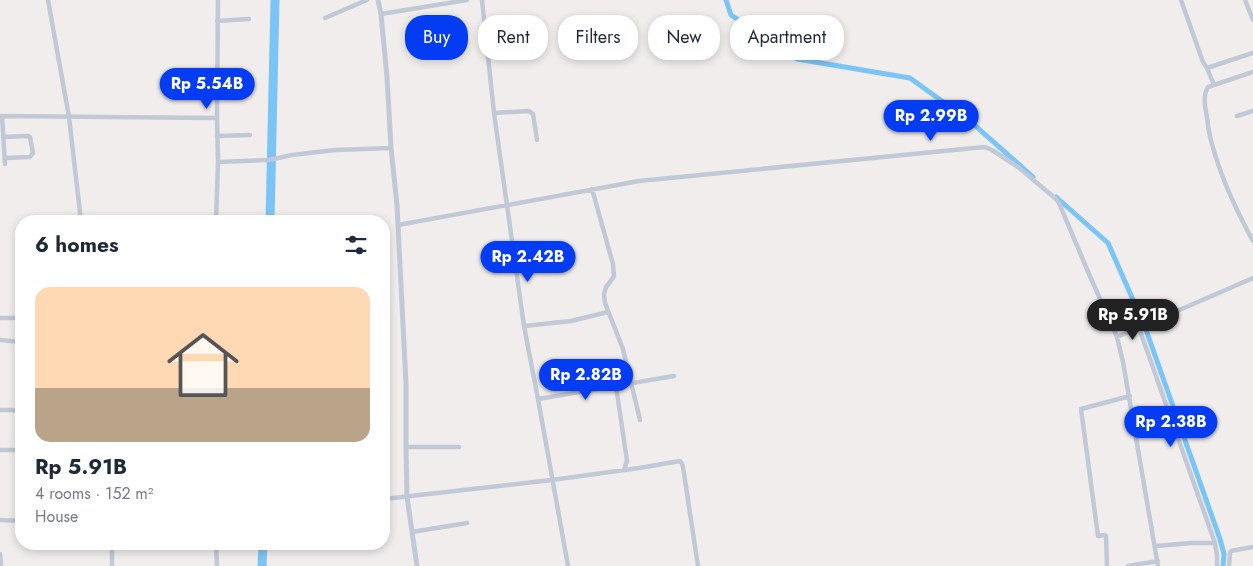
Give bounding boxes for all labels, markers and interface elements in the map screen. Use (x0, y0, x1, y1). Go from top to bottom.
chip: Buy (405, 15, 468, 60)
chip: Rent (478, 15, 548, 60)
chip: Filters (558, 15, 638, 60)
chip: New (648, 15, 720, 60)
chip: Apartment (730, 15, 844, 60)
pin: Rp 5.54B (155, 68, 259, 110)
text: Rp 5.54B (171, 72, 243, 95)
pin: Rp 2.99B (879, 100, 983, 142)
text: Rp 2.99B (895, 104, 967, 127)
text: 6 homes (35, 230, 119, 260)
icon: filters (342, 231, 370, 259)
pin: Rp 2.42B (476, 240, 580, 283)
text: Rp 2.42B (492, 245, 564, 268)
pin: Rp 5.91B (1081, 298, 1185, 341)
text: Rp 5.91B (1098, 303, 1168, 326)
icon: home (158, 320, 248, 410)
pin: Rp 2.82B (534, 358, 638, 401)
text: Rp 2.82B (550, 363, 622, 386)
pin: Rp 2.38B (1119, 406, 1223, 448)
text: Rp 2.38B (1135, 410, 1207, 433)
text: Rp 5.91B (35, 452, 127, 482)
text: 4 rooms · 152 m² (35, 482, 153, 505)
text: House (35, 505, 78, 528)

